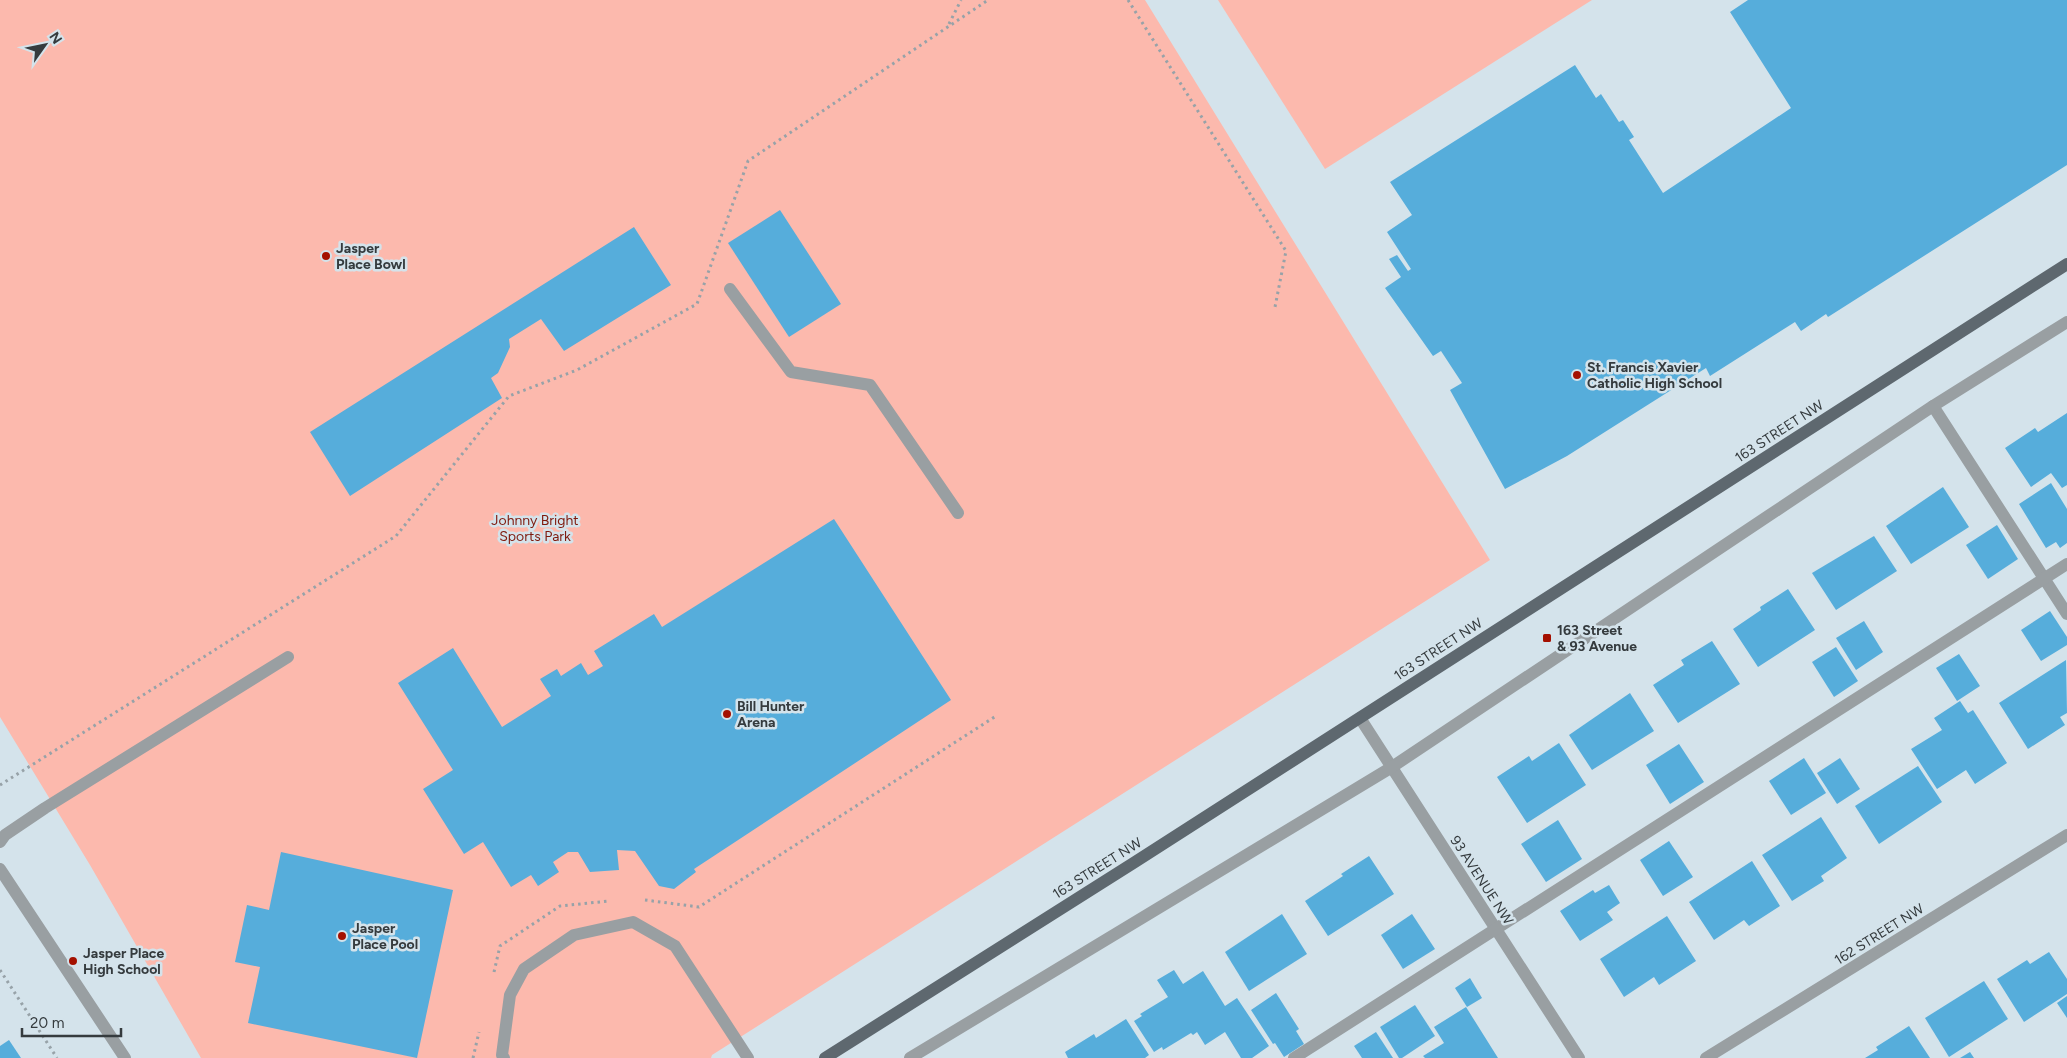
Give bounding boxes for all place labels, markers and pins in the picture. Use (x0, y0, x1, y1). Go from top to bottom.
place label: Jasper Place Bowl (336, 240, 406, 273)
marker: Jasper Place Bowl (320, 250, 332, 262)
place label: St. Francis Xavier Catholic High School (1587, 359, 1722, 392)
marker: St. Francis Xavier Catholic High School (1571, 369, 1583, 381)
place label: 163 Street & 93 Avenue (1557, 622, 1637, 655)
marker: 163 Street & 93 Avenue (1541, 632, 1553, 644)
place label: Bill Hunter Arena (737, 698, 805, 731)
marker: Bill Hunter Arena (721, 708, 733, 720)
place label: Jasper Place Pool (352, 920, 418, 953)
marker: Jasper Place Pool (336, 930, 348, 942)
place label: Jasper Place High School (83, 945, 165, 978)
marker: Jasper Place High School (67, 955, 79, 967)

